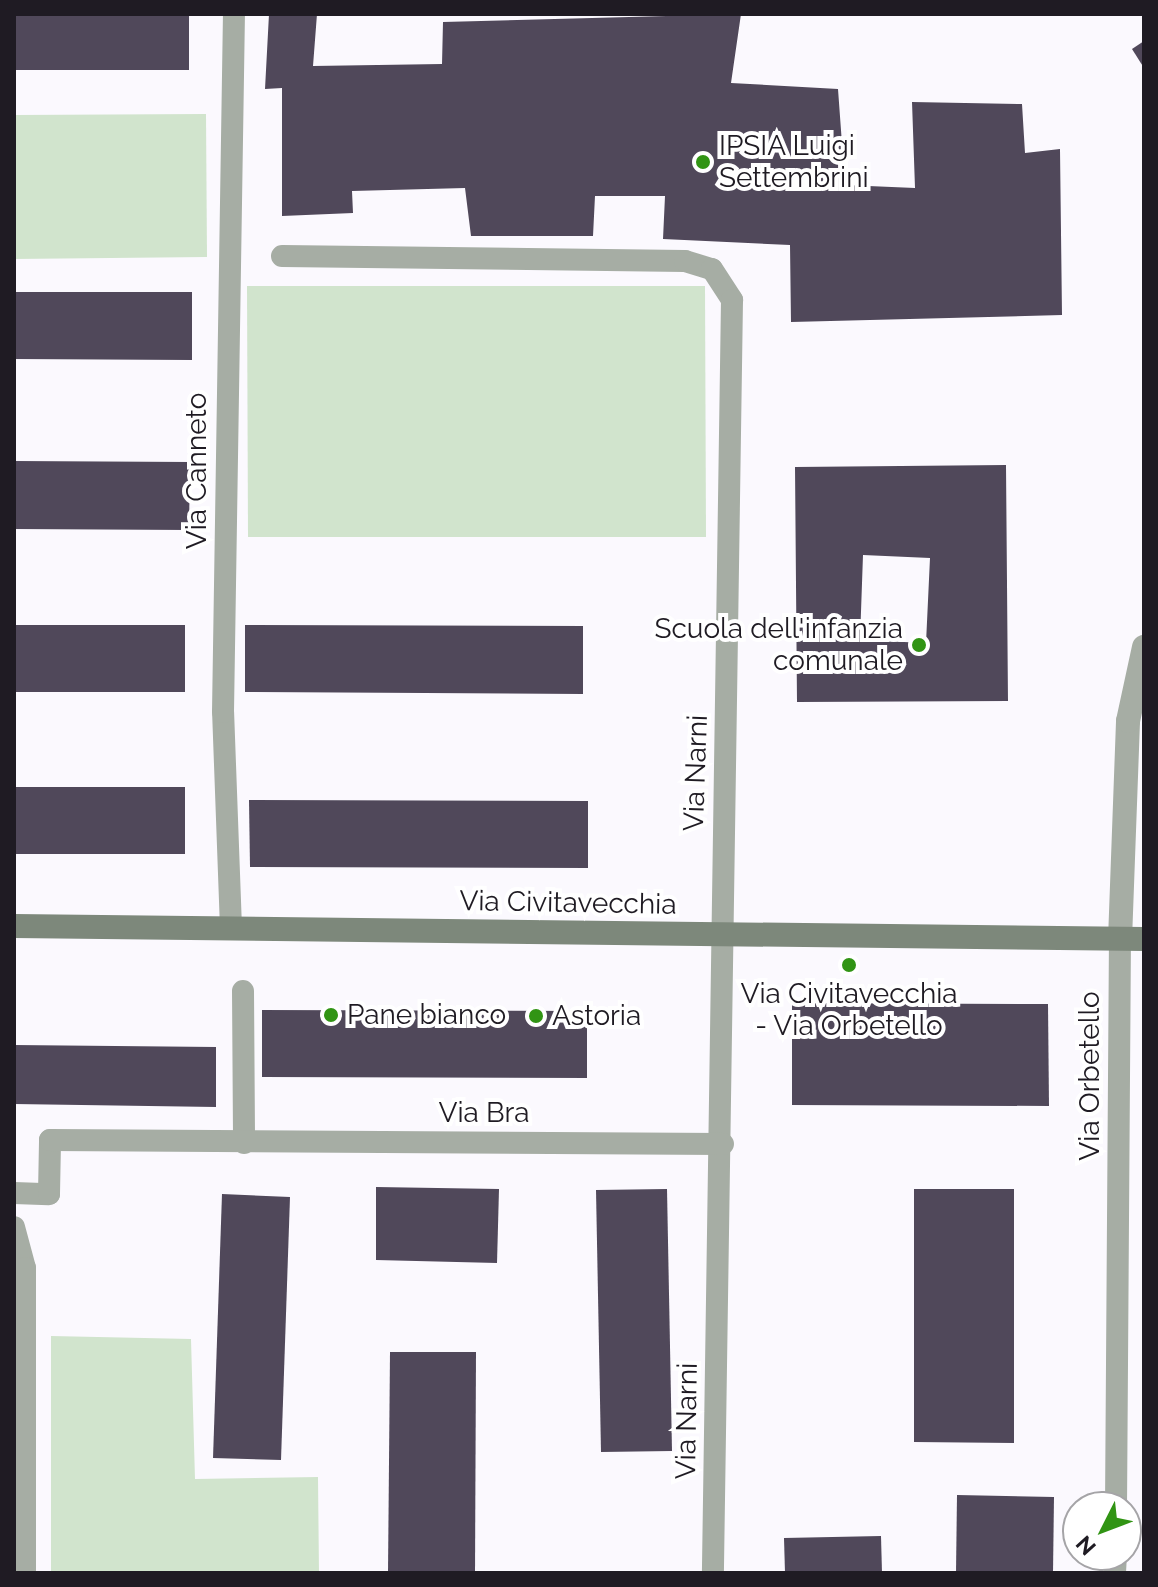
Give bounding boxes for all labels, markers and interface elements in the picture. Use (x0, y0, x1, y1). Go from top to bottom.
place label: IPSIA Luigi Settembrini (719, 129, 869, 195)
marker: IPSIA Luigi Settembrini (694, 153, 712, 171)
street label: Via Canneto (180, 393, 214, 549)
place label: Scuola dell'infanzia comunale (654, 612, 903, 678)
marker: Scuola dell'infanzia comunale (910, 636, 928, 654)
street label: Via Narni (677, 714, 715, 832)
street label: Via Civitavecchia (459, 884, 677, 922)
marker: Via Civitavecchia - Via Orbetello (840, 956, 858, 974)
place label: Via Civitavecchia - Via Orbetello (740, 977, 958, 1043)
street label: Via Orbetello (1073, 991, 1107, 1161)
place label: Pane bianco (347, 998, 506, 1032)
place label: Astoria (552, 999, 641, 1033)
marker: Pane bianco (322, 1006, 340, 1024)
marker: Astoria (527, 1007, 545, 1025)
street label: Via Bra (438, 1096, 530, 1130)
street label: Via Narni (669, 1362, 705, 1480)
north arrow (1062, 1491, 1142, 1571)
text: N (1070, 1531, 1101, 1561)

